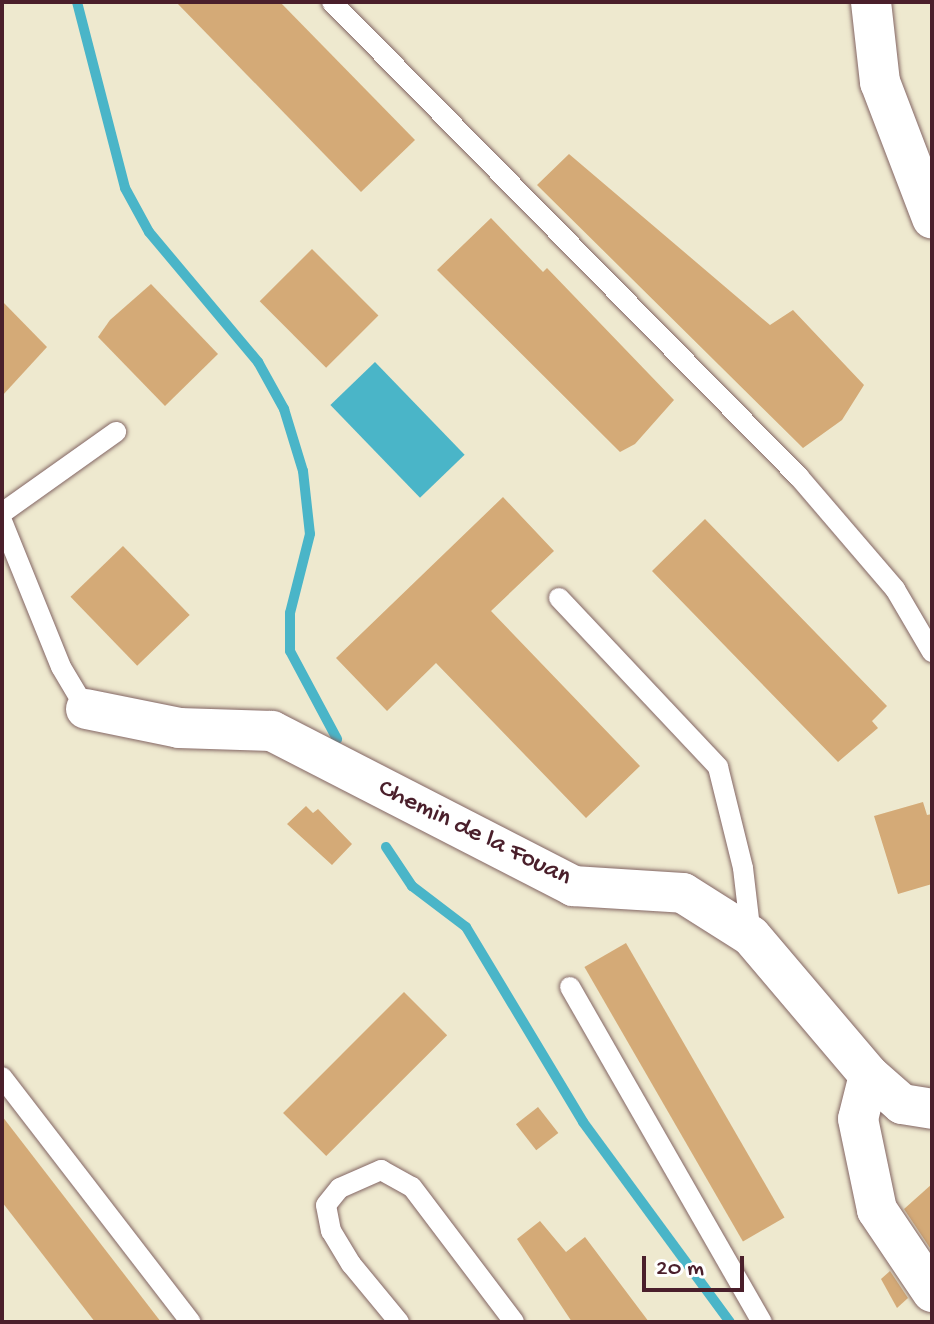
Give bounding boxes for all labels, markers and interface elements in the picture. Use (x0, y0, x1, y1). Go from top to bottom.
street label: Chemin de la Fouan (372, 774, 576, 894)
scale bar (646, 1240, 748, 1290)
text: 20 m (656, 1255, 704, 1284)

